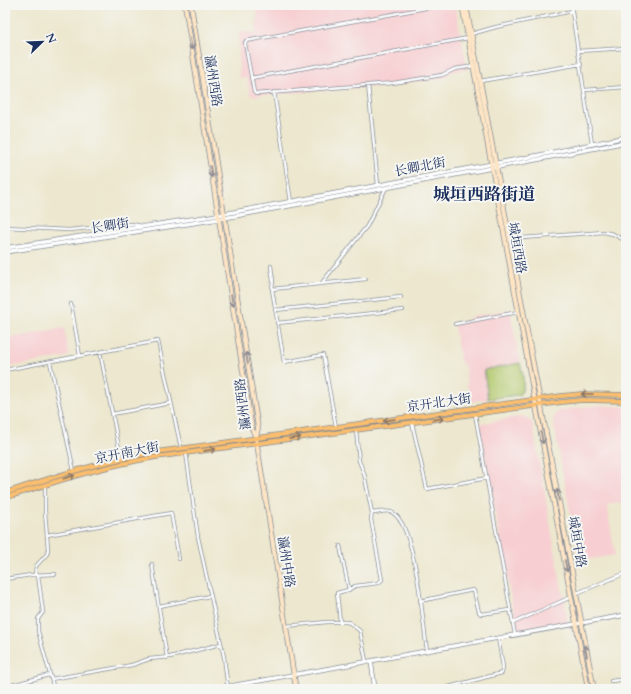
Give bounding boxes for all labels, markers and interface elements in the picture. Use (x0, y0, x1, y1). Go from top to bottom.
north arrow (22, 22, 62, 62)
text: N (42, 31, 60, 46)
one-way arrow (187, 37, 195, 50)
street label: 瀛州西路 (200, 54, 226, 108)
street label: 长卿北街 (393, 153, 447, 181)
one-way arrow (207, 165, 215, 178)
district label: 城垣西路街道 (433, 183, 535, 206)
street label: 长卿街 (89, 214, 131, 238)
street label: 城垣西路 (504, 221, 530, 275)
one-way arrow (228, 293, 236, 306)
one-way arrow (243, 352, 251, 365)
street label: 瀛州西路 (231, 377, 255, 431)
street label: 京开北大街 (406, 390, 472, 416)
one-way arrow (581, 390, 594, 398)
one-way arrow (431, 415, 444, 423)
one-way arrow (383, 416, 396, 424)
one-way arrow (538, 431, 546, 444)
one-way arrow (289, 434, 302, 442)
street label: 京开南大街 (93, 438, 161, 468)
one-way arrow (203, 446, 216, 454)
one-way arrow (62, 473, 75, 480)
one-way arrow (554, 489, 562, 502)
street label: 城垣中路 (564, 515, 590, 569)
street label: 瀛州中路 (273, 535, 299, 589)
one-way arrow (562, 559, 570, 572)
one-way arrow (582, 645, 590, 658)

